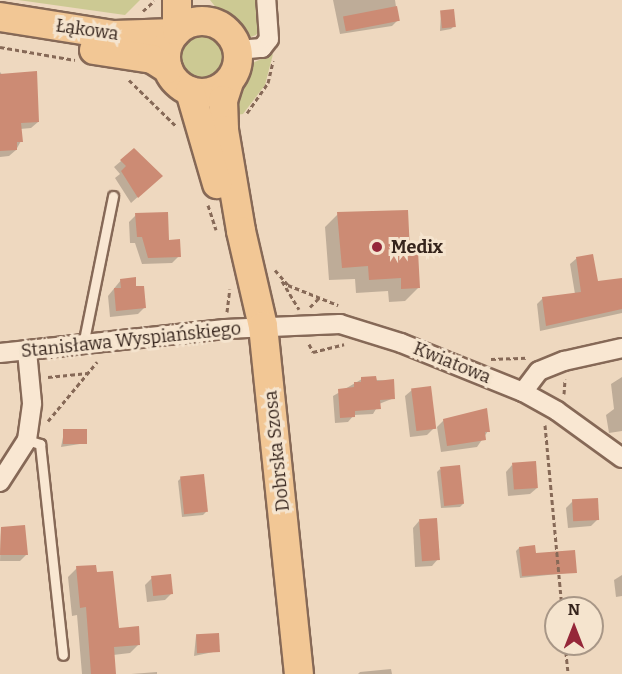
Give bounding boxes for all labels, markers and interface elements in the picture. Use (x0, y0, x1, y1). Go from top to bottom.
street label: Łąkowa (54, 15, 120, 45)
place label: Medix (391, 236, 443, 258)
marker: Medix (368, 238, 386, 256)
street label: Stanisława Wyspiańskiego (20, 318, 242, 362)
street label: Kwiatowa (410, 338, 494, 388)
street label: Dobrska Szosa (260, 390, 294, 512)
north arrow (544, 596, 604, 656)
text: N (568, 600, 580, 619)

